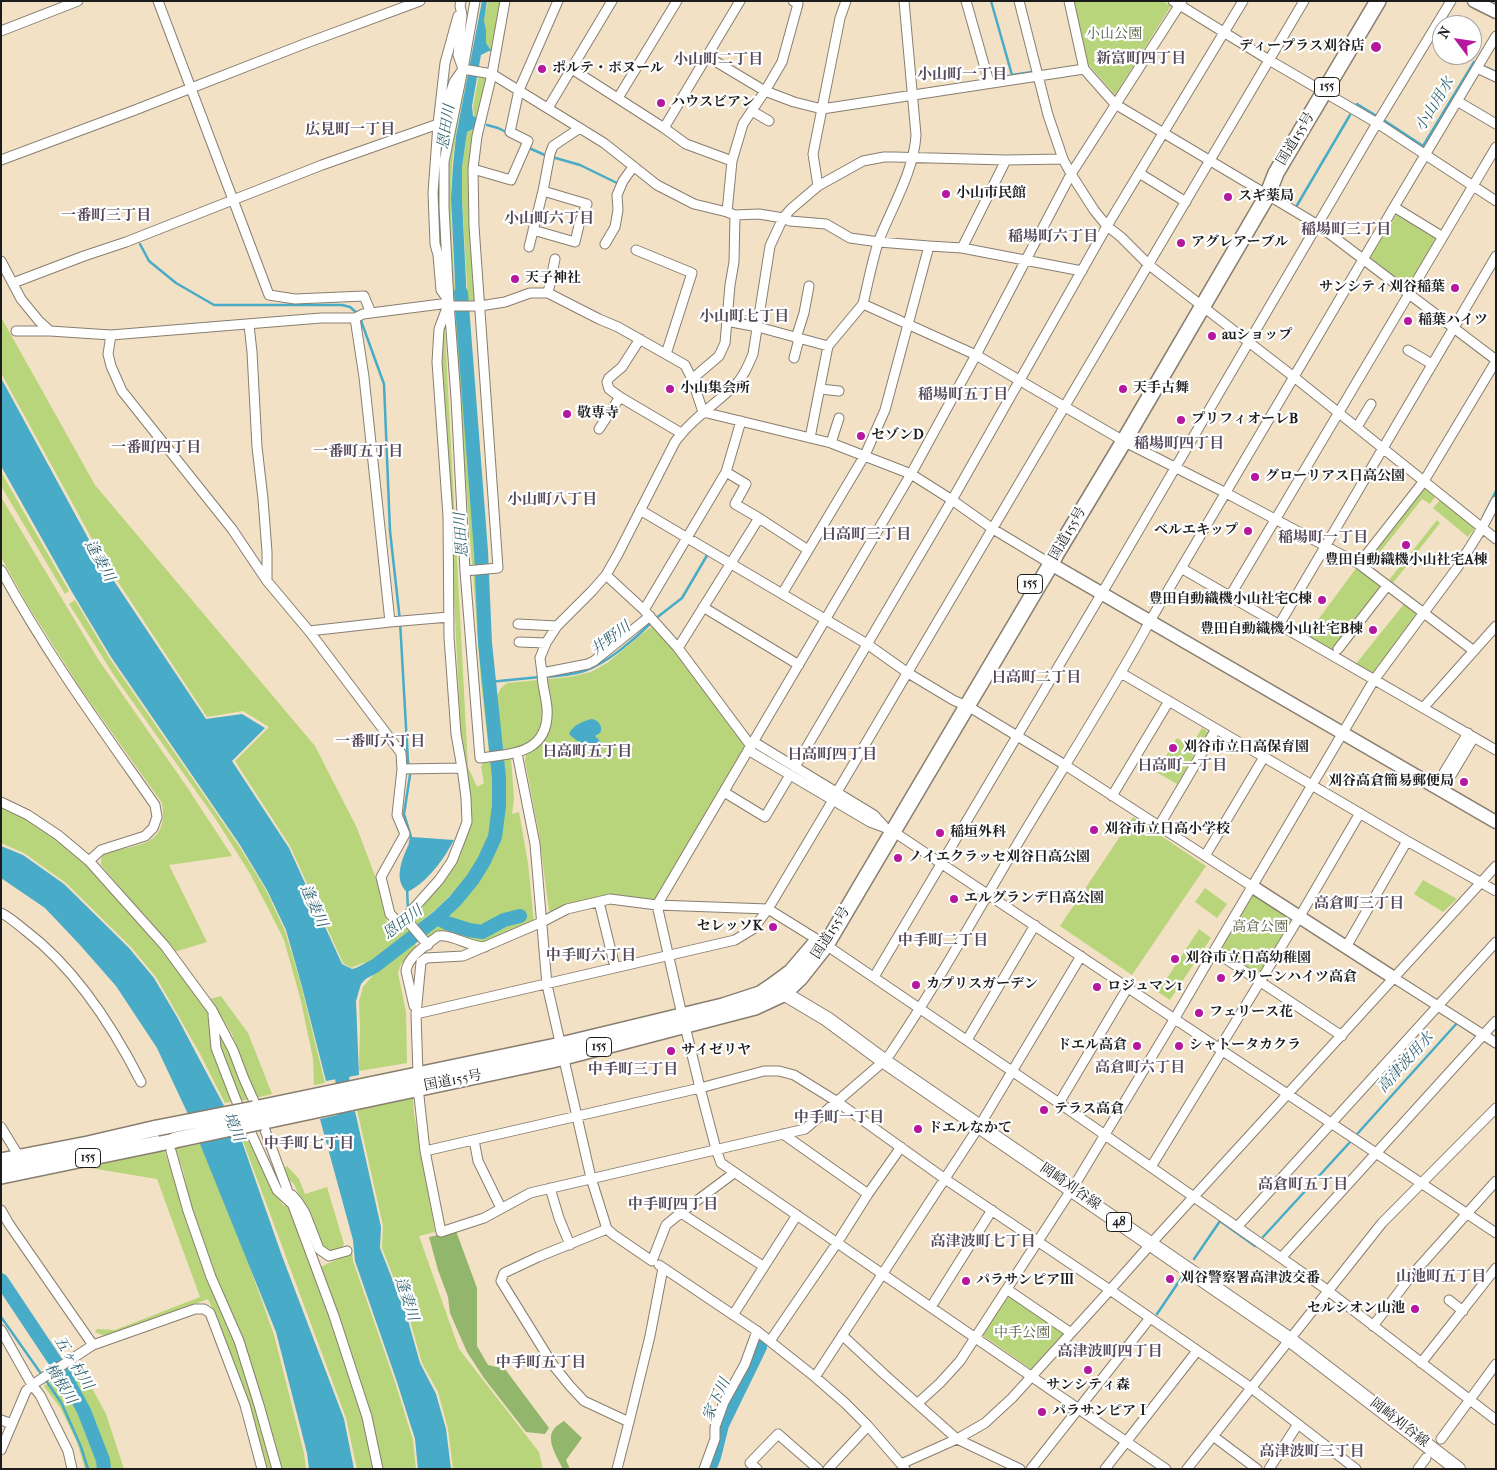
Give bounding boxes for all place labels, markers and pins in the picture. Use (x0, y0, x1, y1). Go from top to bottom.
place label: ディープラス刈谷店 (1239, 39, 1365, 55)
marker: ディープラス刈谷店 (1369, 40, 1383, 54)
place label: ポルテ・ボヌール (552, 61, 664, 77)
marker: ポルテ・ボヌール (536, 63, 548, 75)
place label: ハウスビアン (671, 95, 755, 111)
marker: ハウスビアン (655, 97, 667, 109)
place label: 小山市民館 (956, 186, 1026, 202)
marker: 小山市民館 (940, 188, 952, 200)
place label: スギ薬局 (1238, 189, 1294, 205)
marker: スギ薬局 (1222, 191, 1234, 203)
place label: アグレアーブル (1191, 235, 1289, 251)
marker: アグレアーブル (1175, 237, 1187, 249)
place label: 天子神社 (525, 271, 581, 287)
marker: 天子神社 (509, 273, 521, 285)
place label: サンシティ刈谷稲葉 (1319, 280, 1445, 296)
marker: サンシティ刈谷稲葉 (1449, 282, 1461, 294)
place label: 稲葉ハイツ (1418, 313, 1488, 329)
marker: 稲葉ハイツ (1402, 315, 1414, 327)
place label: auショップ (1222, 328, 1292, 344)
marker: auショップ (1206, 330, 1218, 342)
place label: 小山集会所 (680, 381, 750, 397)
place label: 天手古舞 (1133, 381, 1189, 397)
marker: 小山集会所 (664, 383, 676, 395)
marker: 天手古舞 (1117, 383, 1129, 395)
place label: 敬専寺 (577, 406, 619, 422)
marker: 敬専寺 (561, 408, 573, 420)
place label: プリフィオーレB (1191, 412, 1298, 428)
marker: プリフィオーレB (1175, 414, 1187, 426)
place label: セゾンD (871, 428, 924, 444)
marker: セゾンD (855, 430, 867, 442)
place label: グローリアス日高公園 (1265, 469, 1405, 485)
marker: グローリアス日高公園 (1249, 471, 1261, 483)
place label: ベルエキップ (1154, 523, 1238, 539)
marker: ベルエキップ (1242, 525, 1254, 537)
marker: 豊田自動織機小山社宅A棟 (1400, 539, 1412, 551)
place label: 豊田自動織機小山社宅A棟 (1324, 553, 1488, 569)
place label: 豊田自動織機小山社宅C棟 (1149, 592, 1312, 608)
marker: 豊田自動織機小山社宅C棟 (1316, 594, 1328, 606)
place label: 豊田自動織機小山社宅B棟 (1200, 622, 1363, 638)
marker: 豊田自動織機小山社宅B棟 (1367, 624, 1379, 636)
place label: 刈谷市立日高保育園 (1183, 740, 1309, 756)
marker: 刈谷市立日高保育園 (1167, 742, 1179, 754)
place label: 刈谷高倉簡易郵便局 (1328, 774, 1454, 790)
marker: 刈谷高倉簡易郵便局 (1458, 776, 1470, 788)
place label: 刈谷市立日高小学校 (1104, 822, 1230, 838)
marker: 刈谷市立日高小学校 (1088, 824, 1100, 836)
place label: 稲垣外科 (950, 825, 1006, 841)
marker: 稲垣外科 (934, 827, 946, 839)
place label: ノイエクラッセ刈谷日高公園 (908, 850, 1090, 866)
marker: ノイエクラッセ刈谷日高公園 (892, 852, 904, 864)
place label: エルグランデ日高公園 (964, 891, 1104, 907)
marker: エルグランデ日高公園 (948, 893, 960, 905)
place label: セレッソK (697, 919, 763, 935)
marker: セレッソK (767, 921, 779, 933)
place label: 刈谷市立日高幼稚園 (1185, 951, 1311, 967)
marker: 刈谷市立日高幼稚園 (1169, 953, 1181, 965)
place label: グリーンハイツ高倉 (1231, 970, 1357, 986)
marker: グリーンハイツ高倉 (1215, 972, 1227, 984)
place label: カプリスガーデン (926, 977, 1038, 993)
marker: カプリスガーデン (910, 979, 922, 991)
place label: ロジュマン1 (1107, 979, 1182, 995)
marker: ロジュマン1 (1091, 981, 1103, 993)
place label: フェリース花 (1209, 1005, 1293, 1021)
marker: フェリース花 (1193, 1007, 1205, 1019)
place label: ドエル高倉 (1057, 1038, 1127, 1054)
place label: シャトータカクラ (1189, 1038, 1301, 1054)
marker: ドエル高倉 (1131, 1040, 1143, 1052)
marker: シャトータカクラ (1173, 1040, 1185, 1052)
place label: サイゼリヤ (681, 1043, 751, 1059)
marker: サイゼリヤ (665, 1045, 677, 1057)
place label: テラス高倉 (1054, 1102, 1124, 1118)
marker: テラス高倉 (1038, 1104, 1050, 1116)
place label: ドエルなかて (928, 1121, 1012, 1137)
marker: ドエルなかて (912, 1123, 924, 1135)
place label: 刈谷警察署高津波交番 (1180, 1271, 1320, 1287)
place label: パラサンピアⅢ (976, 1273, 1074, 1289)
marker: 刈谷警察署高津波交番 (1164, 1273, 1176, 1285)
marker: パラサンピアⅢ (960, 1275, 972, 1287)
place label: セルシオン山池 (1307, 1301, 1405, 1317)
marker: セルシオン山池 (1409, 1303, 1421, 1315)
marker: サンシティ森 (1082, 1364, 1094, 1376)
place label: サンシティ森 (1046, 1378, 1130, 1394)
place label: パラサンピアⅠ (1052, 1404, 1150, 1420)
marker: パラサンピアⅠ (1036, 1406, 1048, 1418)

